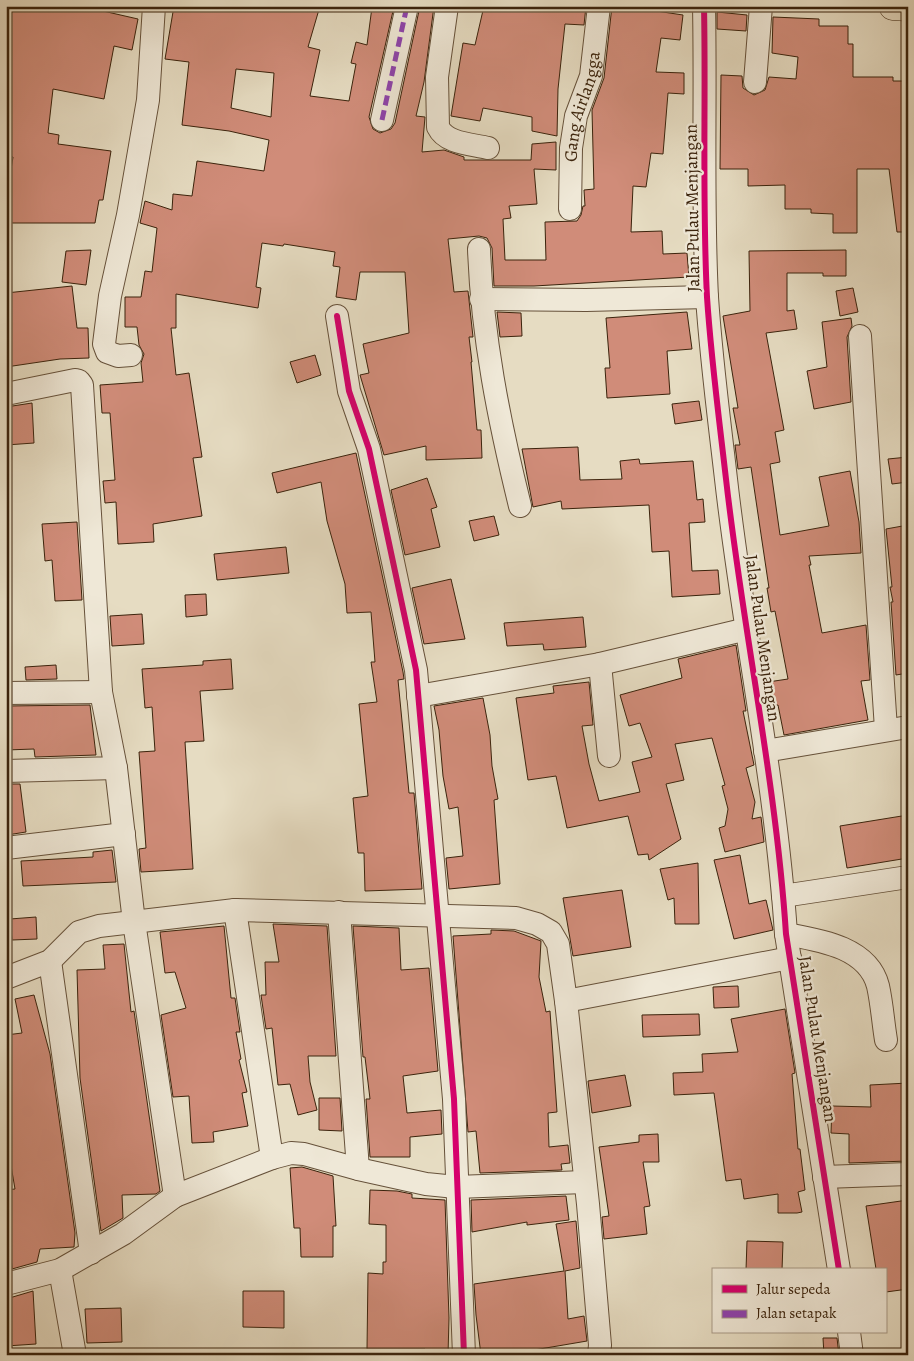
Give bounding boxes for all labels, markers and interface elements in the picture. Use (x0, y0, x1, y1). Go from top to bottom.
street label: Gang Airlangga (559, 49, 606, 162)
street label: Jalan Pulau Menjangan (679, 124, 705, 292)
street label: Jalan Pulau Menjangan (739, 553, 787, 723)
street label: Jalan Pulau Menjangan (793, 954, 843, 1124)
legend (712, 1268, 886, 1334)
text: Jalur sepeda (756, 1279, 830, 1299)
text: Jalan setapak (756, 1303, 837, 1323)

